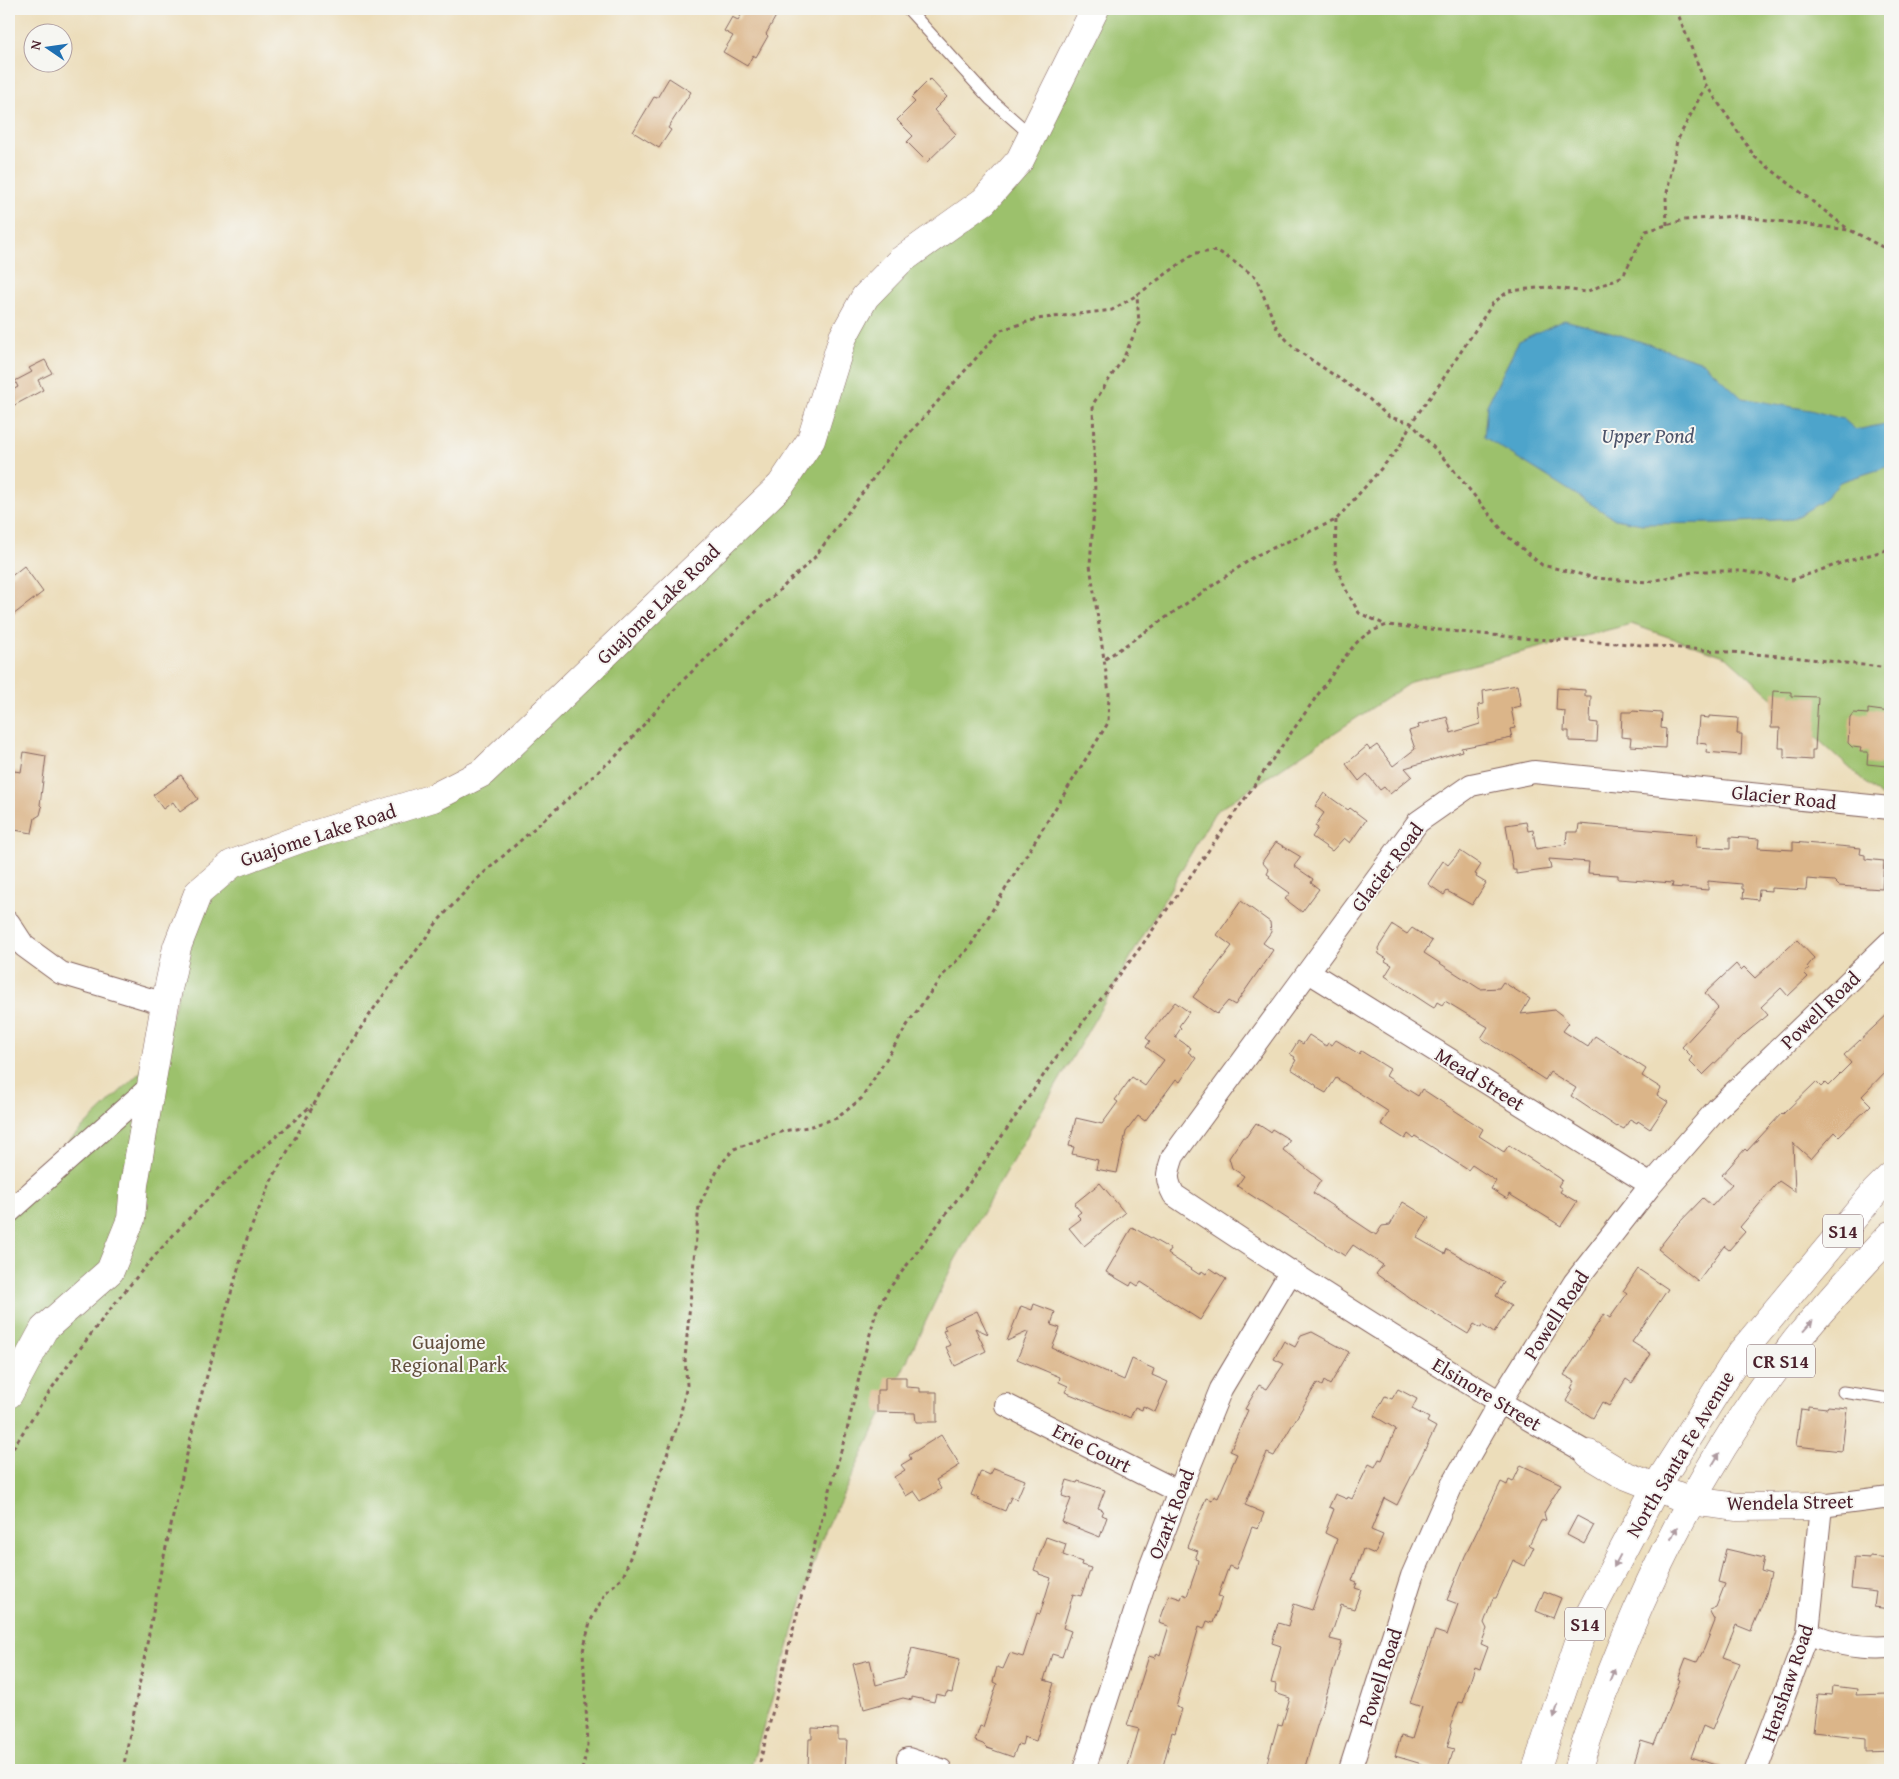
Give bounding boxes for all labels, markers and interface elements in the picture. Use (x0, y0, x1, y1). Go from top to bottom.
north arrow (22, 22, 72, 72)
text: N (25, 38, 46, 52)
water label: Upper Pond (1601, 420, 1695, 451)
street label: Guajome Lake Road (589, 537, 726, 670)
street label: Glacier Road (1730, 777, 1838, 816)
street label: Guajome Lake Road (236, 796, 400, 873)
street label: Glacier Road (1343, 816, 1430, 917)
street label: Powell Road (1773, 964, 1866, 1055)
street label: Mead Street (1430, 1040, 1531, 1118)
road number: S14 (1823, 1214, 1863, 1248)
street label: Powell Road (1516, 1264, 1596, 1365)
one-way arrow (1803, 1319, 1814, 1332)
park label: Guajome Regional Park (391, 1327, 508, 1379)
road number: CR S14 (1747, 1344, 1815, 1378)
street label: Elsinore Street (1427, 1349, 1547, 1438)
street label: North Santa Fe Avenue (1618, 1365, 1741, 1543)
street label: Erie Court (1048, 1415, 1137, 1480)
one-way arrow (1711, 1452, 1720, 1465)
street label: Ozark Road (1140, 1464, 1201, 1563)
street label: Wendela Street (1726, 1486, 1854, 1517)
one-way arrow (1671, 1526, 1679, 1540)
one-way arrow (1613, 1554, 1621, 1569)
road number: S14 (1565, 1608, 1605, 1640)
street label: Henshaw Road (1753, 1620, 1820, 1746)
street label: Powell Road (1350, 1624, 1409, 1730)
one-way arrow (1608, 1667, 1616, 1682)
one-way arrow (1551, 1704, 1559, 1719)

